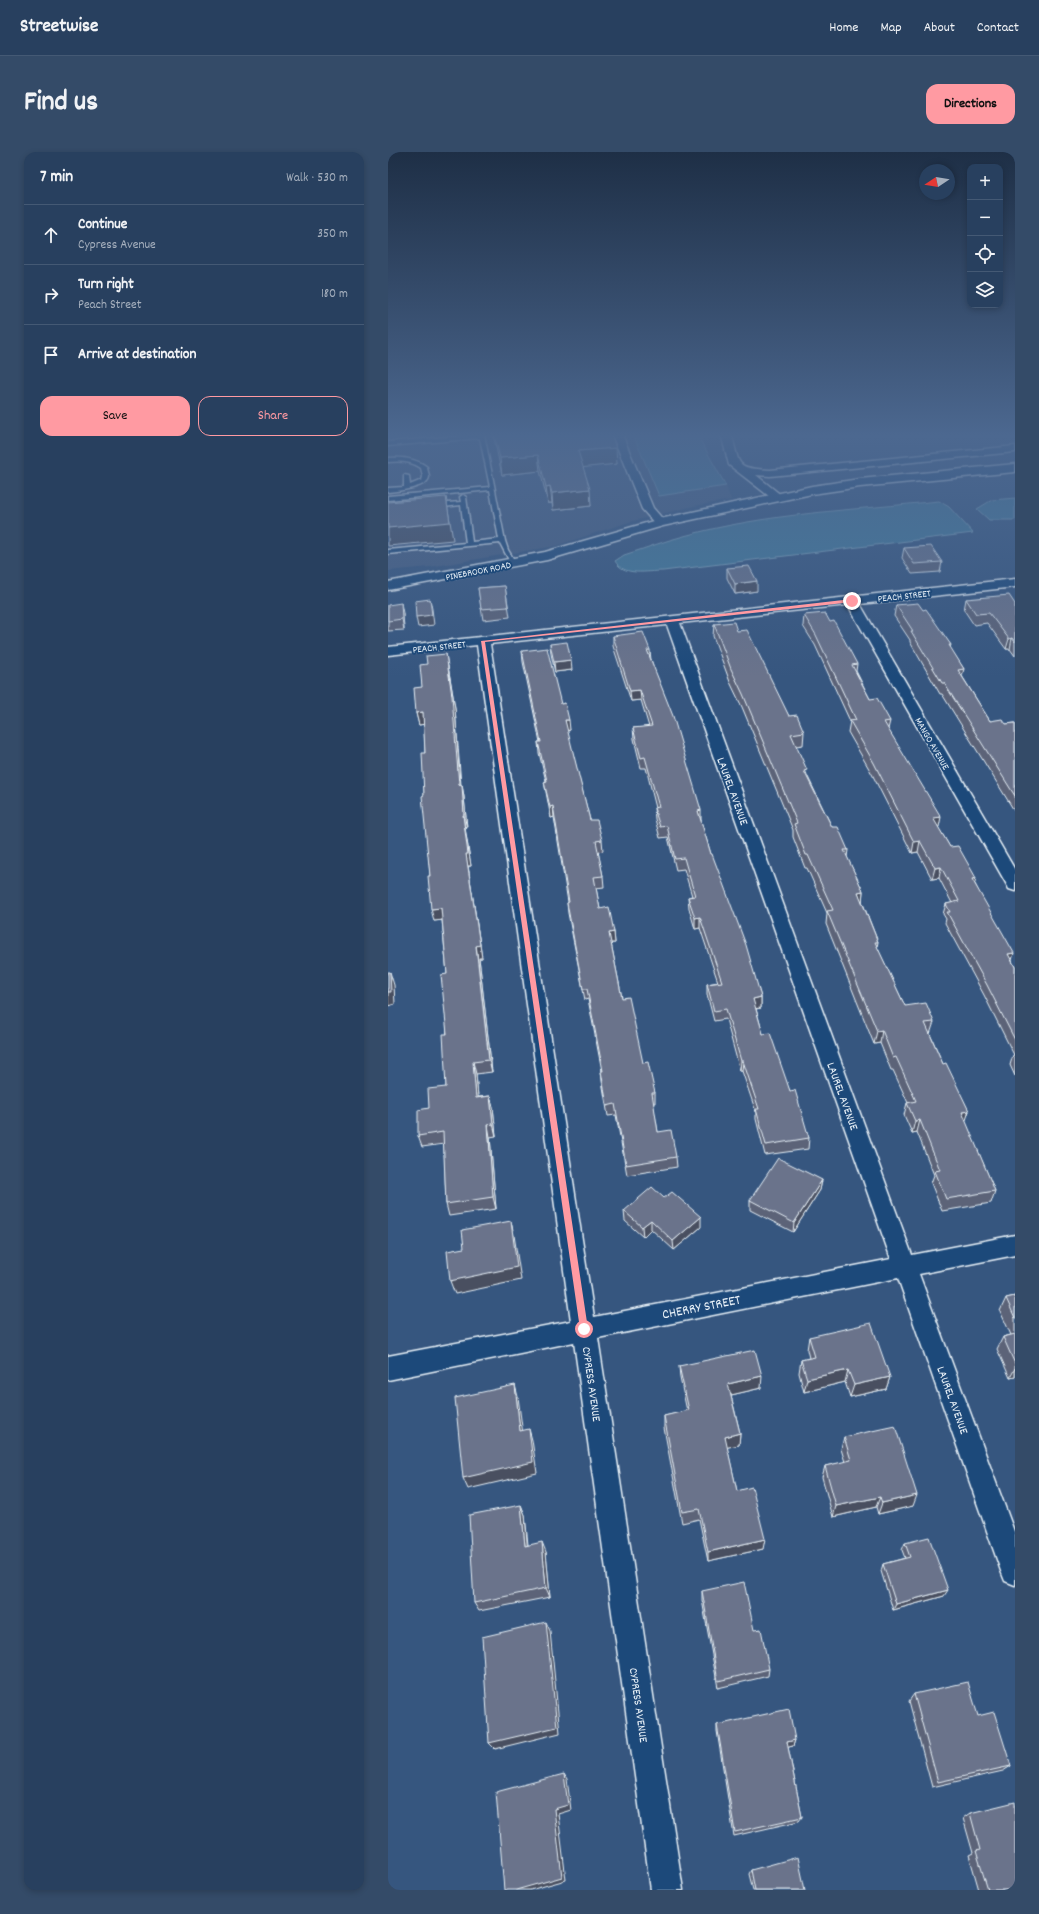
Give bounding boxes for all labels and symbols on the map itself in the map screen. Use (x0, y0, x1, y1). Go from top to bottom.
north arrow (919, 164, 955, 200)
street label: PINEBROOK ROAD (444, 559, 512, 585)
street label: PEACH STREET (877, 587, 931, 607)
route end (843, 592, 861, 610)
street label: PEACH STREET (412, 638, 466, 658)
street label: MANGO AVENUE (911, 715, 952, 773)
street label: LAUREL AVENUE (711, 755, 752, 828)
street label: LAUREL AVENUE (821, 1060, 862, 1133)
street label: CHERRY STREET (661, 1291, 743, 1325)
route start (575, 1320, 593, 1338)
street label: CYPRESS AVENUE (577, 1346, 604, 1423)
street label: LAUREL AVENUE (931, 1364, 972, 1437)
street label: CYPRESS AVENUE (624, 1667, 651, 1744)

